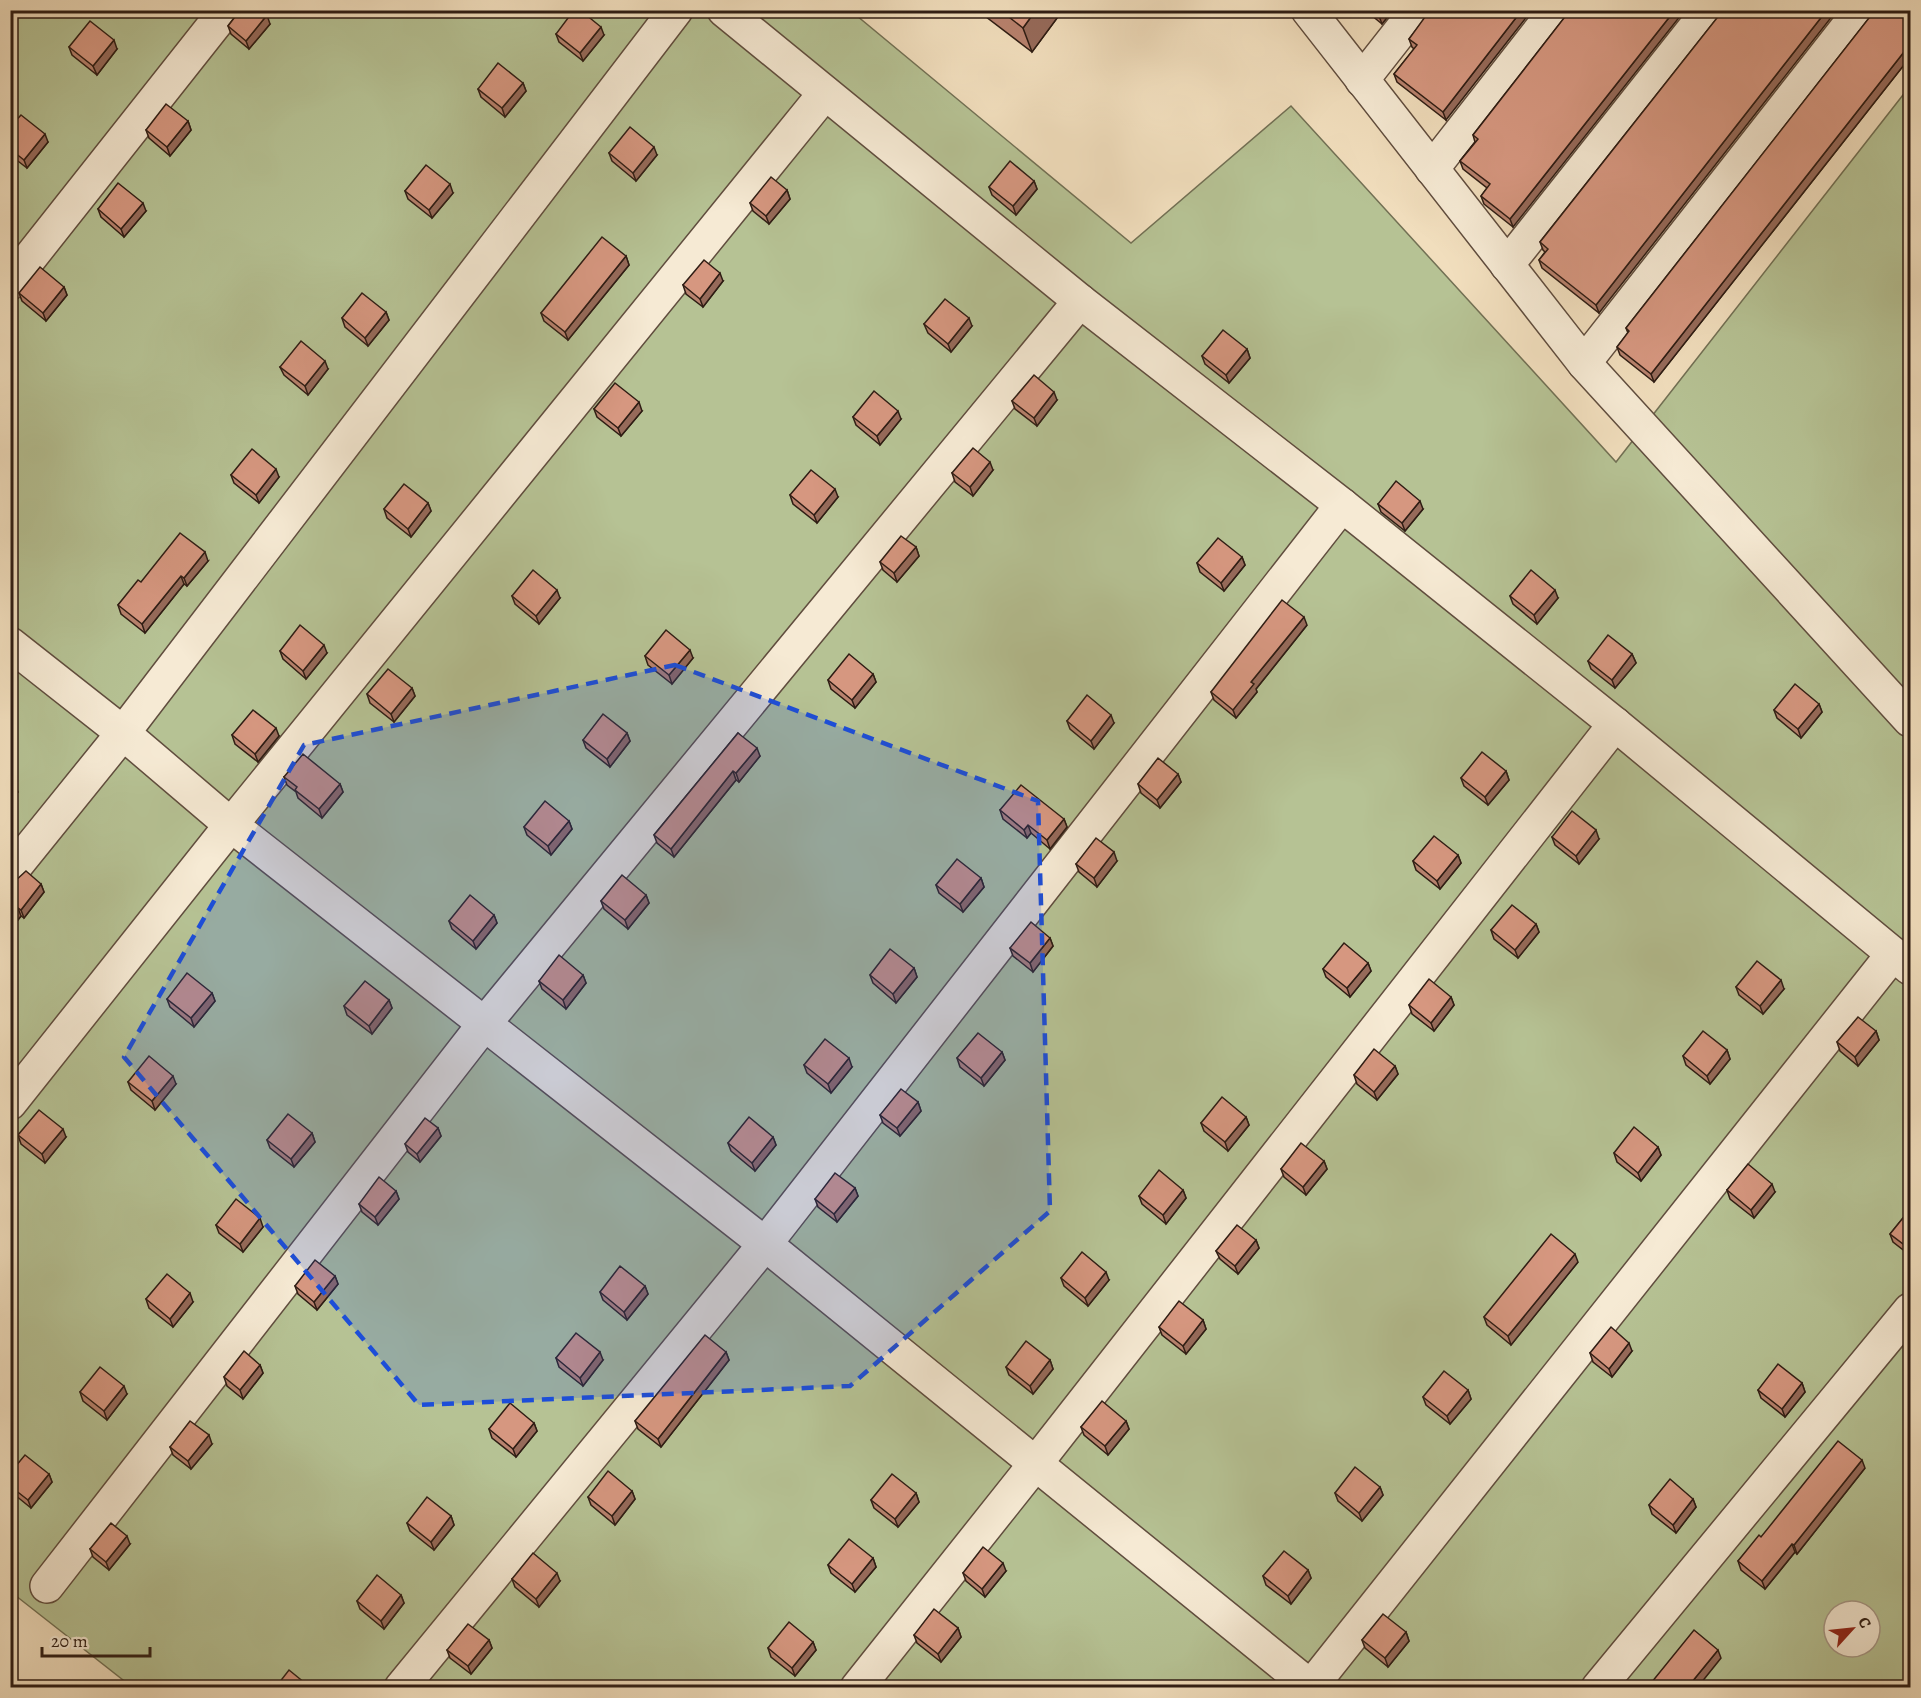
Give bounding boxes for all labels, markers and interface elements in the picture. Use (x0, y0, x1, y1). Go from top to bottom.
north arrow (1822, 1599, 1882, 1659)
text: С (1852, 1613, 1877, 1632)
scale bar (42, 1620, 150, 1658)
text: 20 m (51, 1629, 88, 1653)

